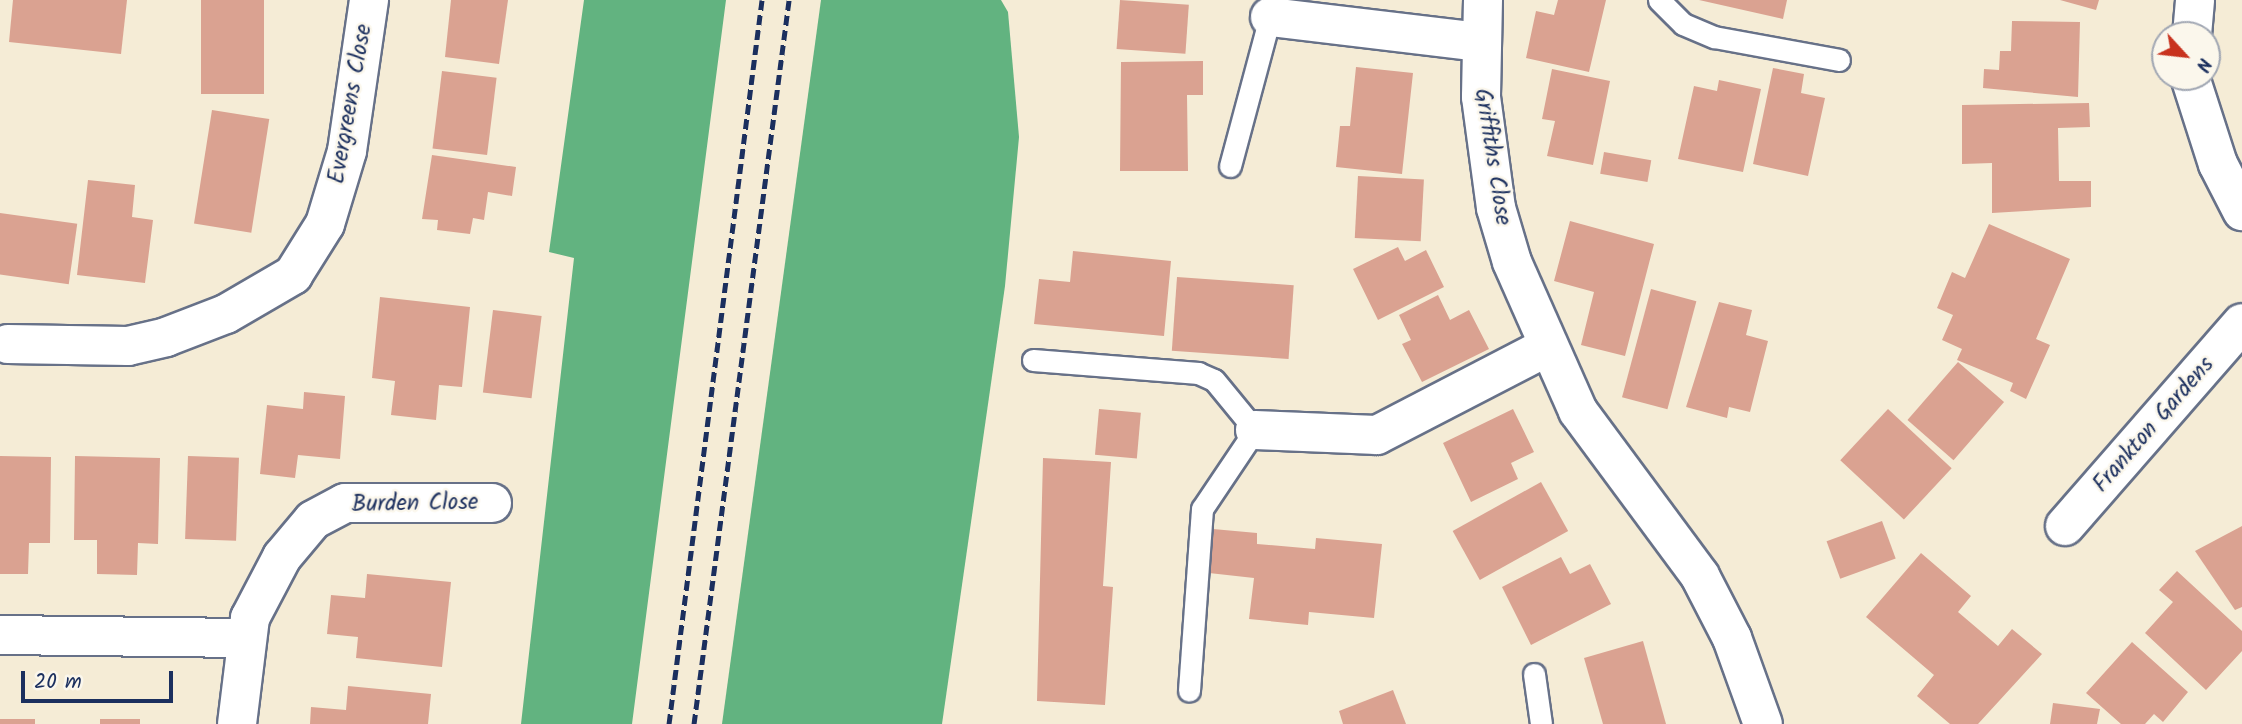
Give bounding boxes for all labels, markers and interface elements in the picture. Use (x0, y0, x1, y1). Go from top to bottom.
north arrow (2151, 21, 2221, 91)
street label: Evergreens Close (323, 22, 379, 186)
text: N (2187, 52, 2219, 77)
street label: Griffiths Close (1468, 87, 1516, 227)
street label: Frankton Gardens (2088, 352, 2220, 498)
street label: Burden Close (351, 489, 479, 519)
scale bar (24, 658, 177, 702)
text: 20 m (34, 666, 82, 699)

